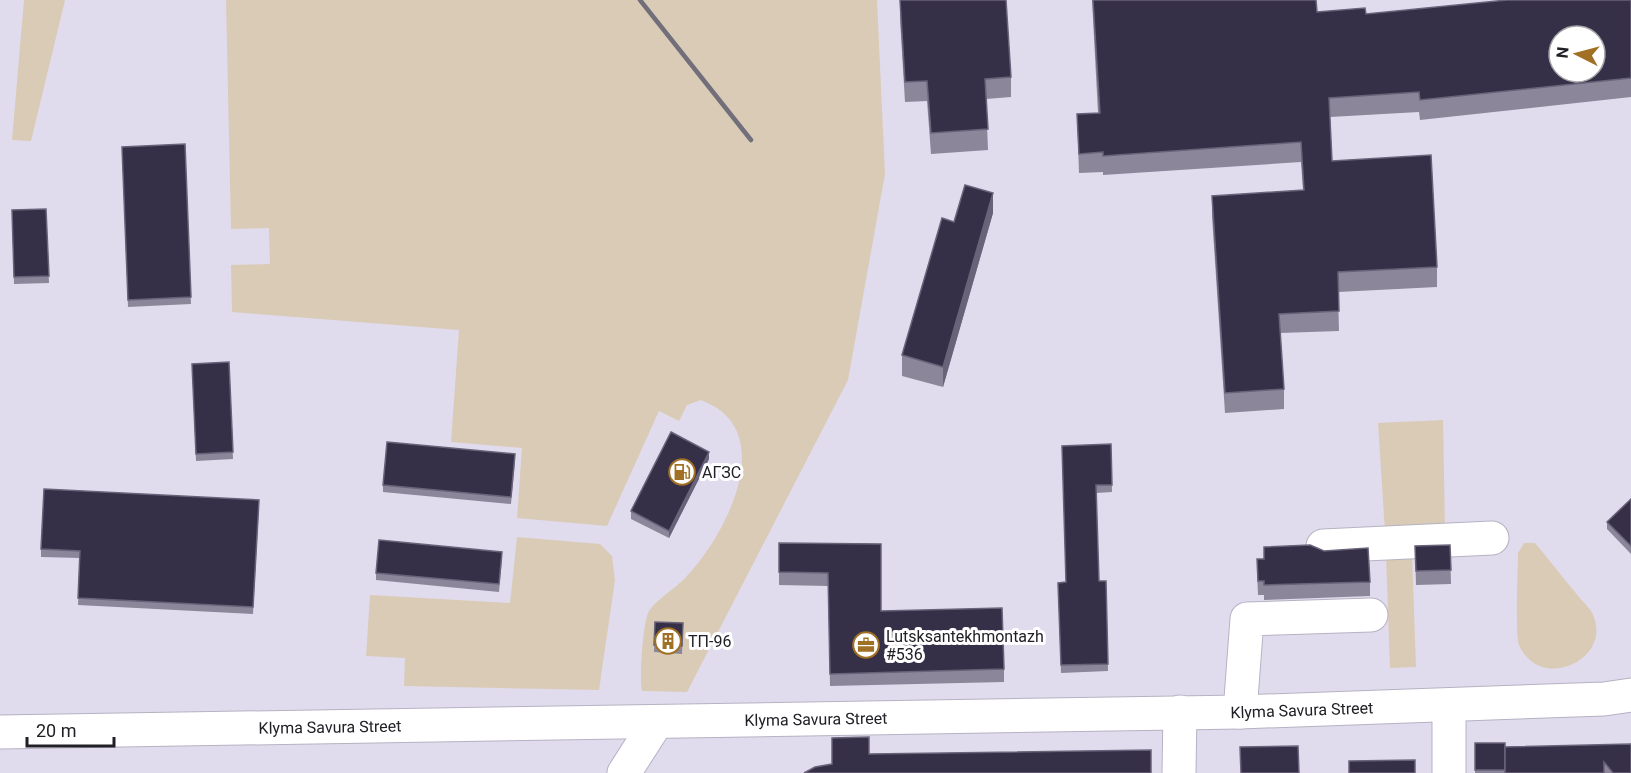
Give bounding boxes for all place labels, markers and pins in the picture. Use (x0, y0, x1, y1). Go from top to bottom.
fuel station icon: АГЗС (667, 457, 697, 487)
place label: АГЗС (702, 463, 741, 482)
building icon: ТП-96 (653, 626, 683, 656)
place label: Lutsksantekhmontazh #536 (886, 627, 1044, 664)
office icon: Lutsksantekhmontazh #536 (851, 630, 881, 660)
place label: ТП-96 (688, 632, 731, 651)

